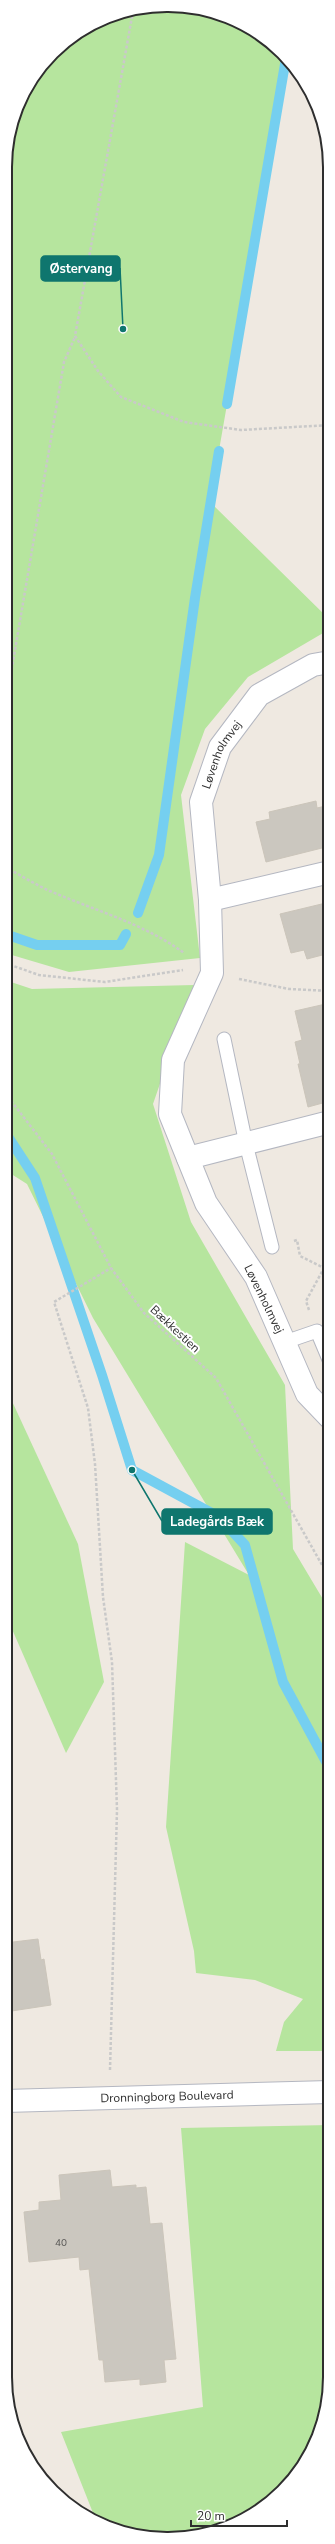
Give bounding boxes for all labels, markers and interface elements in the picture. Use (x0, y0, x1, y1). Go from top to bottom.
callout: Østervang (41, 256, 120, 281)
text: Østervang (49, 260, 113, 278)
street label: Løvenholmvej (198, 717, 245, 791)
street label: Løvenholmvej (240, 1262, 288, 1336)
street label: Bækkestien (147, 1302, 203, 1356)
callout: Ladegårds Bæk (162, 1509, 272, 1534)
text: Ladegårds Bæk (170, 1513, 265, 1531)
street label: Dronningborg Boulevard (100, 2087, 234, 2106)
house number: 40 (55, 2236, 67, 2250)
scale bar (191, 2502, 287, 2528)
text: 20 m (197, 2508, 225, 2524)

